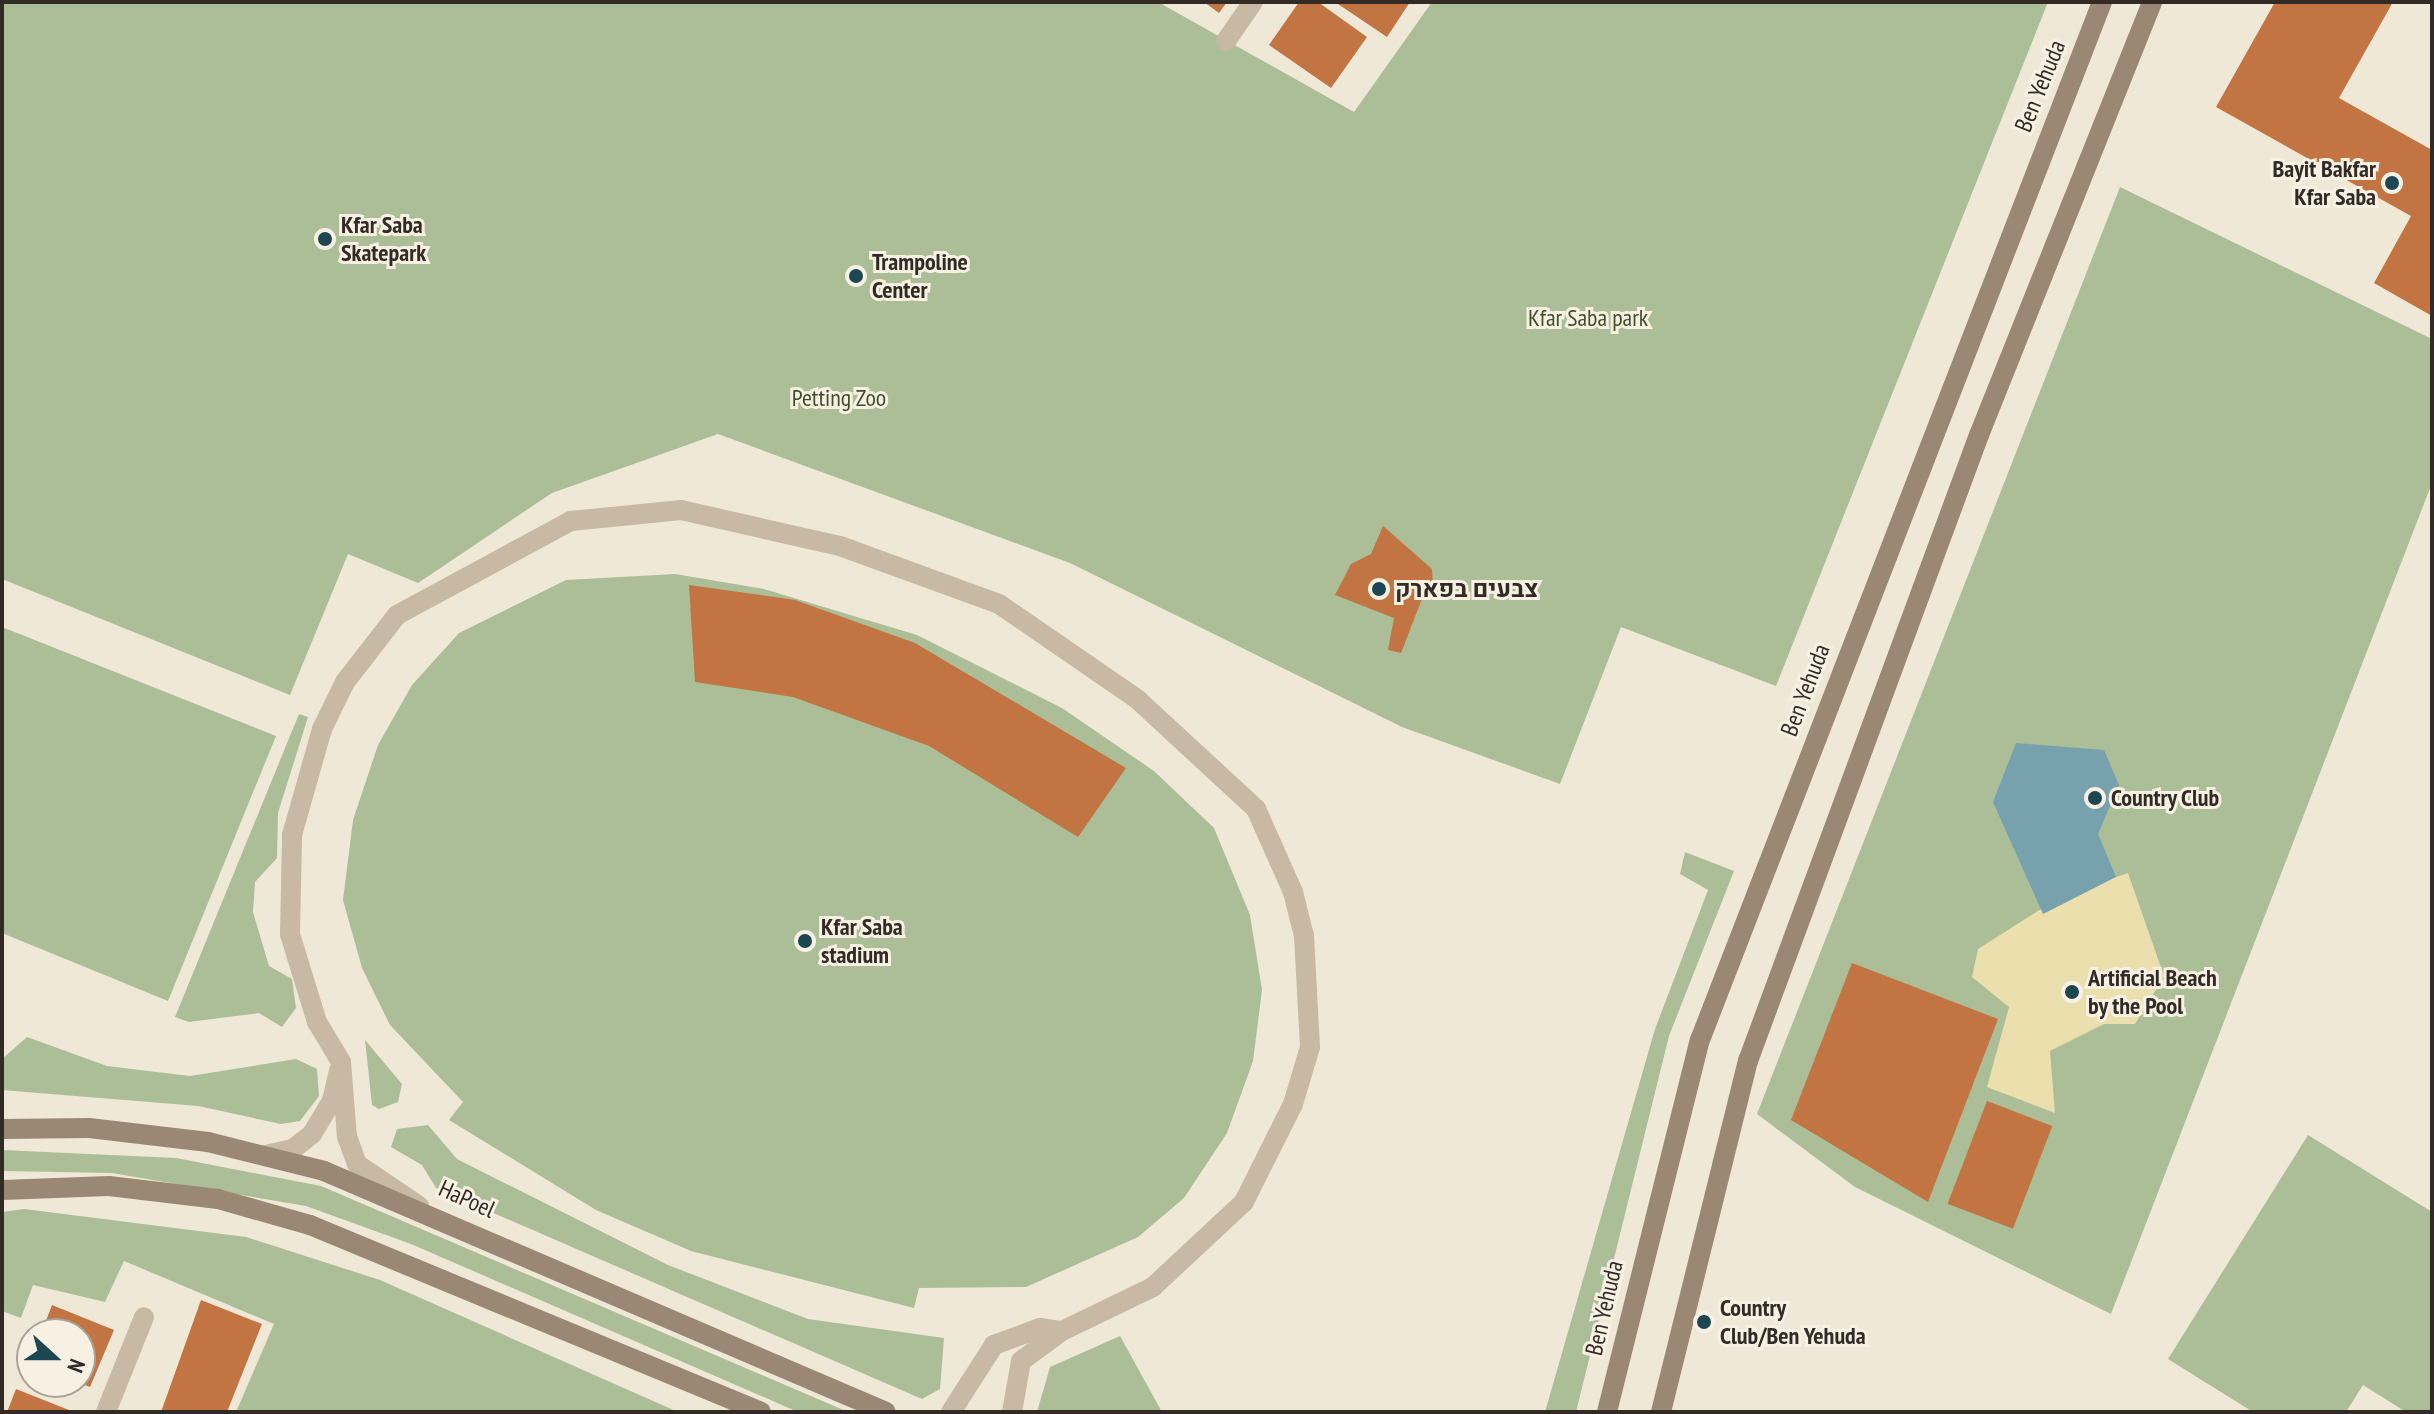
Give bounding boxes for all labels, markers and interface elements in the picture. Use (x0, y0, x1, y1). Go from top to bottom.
street label: Ben Yehuda (2008, 36, 2072, 136)
place label: Bayit Bakfar Kfar Saba (2273, 155, 2376, 211)
marker: Bayit Bakfar Kfar Saba (2383, 174, 2401, 192)
place label: Kfar Saba Skatepark (341, 211, 426, 267)
marker: Kfar Saba Skatepark (316, 230, 334, 248)
place label: Trampoline Center (872, 248, 968, 304)
marker: Trampoline Center (847, 267, 865, 285)
park label: Kfar Saba park (1528, 304, 1648, 332)
park label: Petting Zoo (792, 384, 886, 412)
place label: צבעים בפארק (1395, 575, 1538, 603)
marker: צבעים בפארק (1370, 580, 1388, 598)
street label: Ben Yehuda (1774, 640, 1836, 740)
place label: Country Club (2111, 784, 2220, 812)
marker: Country Club (2086, 789, 2104, 807)
place label: Kfar Saba stadium (821, 913, 903, 969)
marker: Kfar Saba stadium (796, 932, 814, 950)
place label: Artificial Beach by the Pool (2088, 964, 2217, 1020)
marker: Artificial Beach by the Pool (2063, 983, 2081, 1001)
street label: HaPoel (434, 1174, 500, 1224)
street label: Ben Yehuda (1579, 1258, 1629, 1358)
place label: Country Club/Ben Yehuda (1720, 1294, 1866, 1350)
marker: Country Club/Ben Yehuda (1695, 1313, 1713, 1331)
north arrow (16, 1318, 96, 1398)
text: N (61, 1355, 92, 1376)

